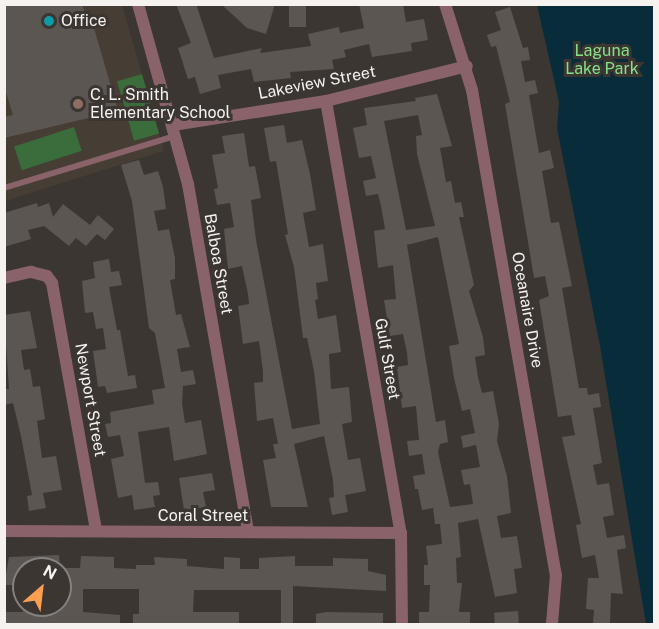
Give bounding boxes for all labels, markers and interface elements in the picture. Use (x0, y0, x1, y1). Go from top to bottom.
place label: Office (61, 11, 107, 31)
marker: Office (42, 14, 56, 28)
park label: Laguna Lake Park (565, 41, 639, 79)
street label: Lakeview Street (257, 62, 377, 104)
place label: C. L. Smith Elementary School (90, 85, 230, 123)
marker: C. L. Smith Elementary School (71, 97, 85, 111)
street label: Balboa Street (200, 212, 236, 316)
street label: Oceanaire Drive (507, 250, 547, 370)
street label: Gulf Street (370, 317, 404, 401)
street label: Newport Street (71, 342, 109, 458)
street label: Coral Street (158, 506, 248, 526)
north arrow (12, 557, 72, 617)
text: N (40, 561, 60, 584)

